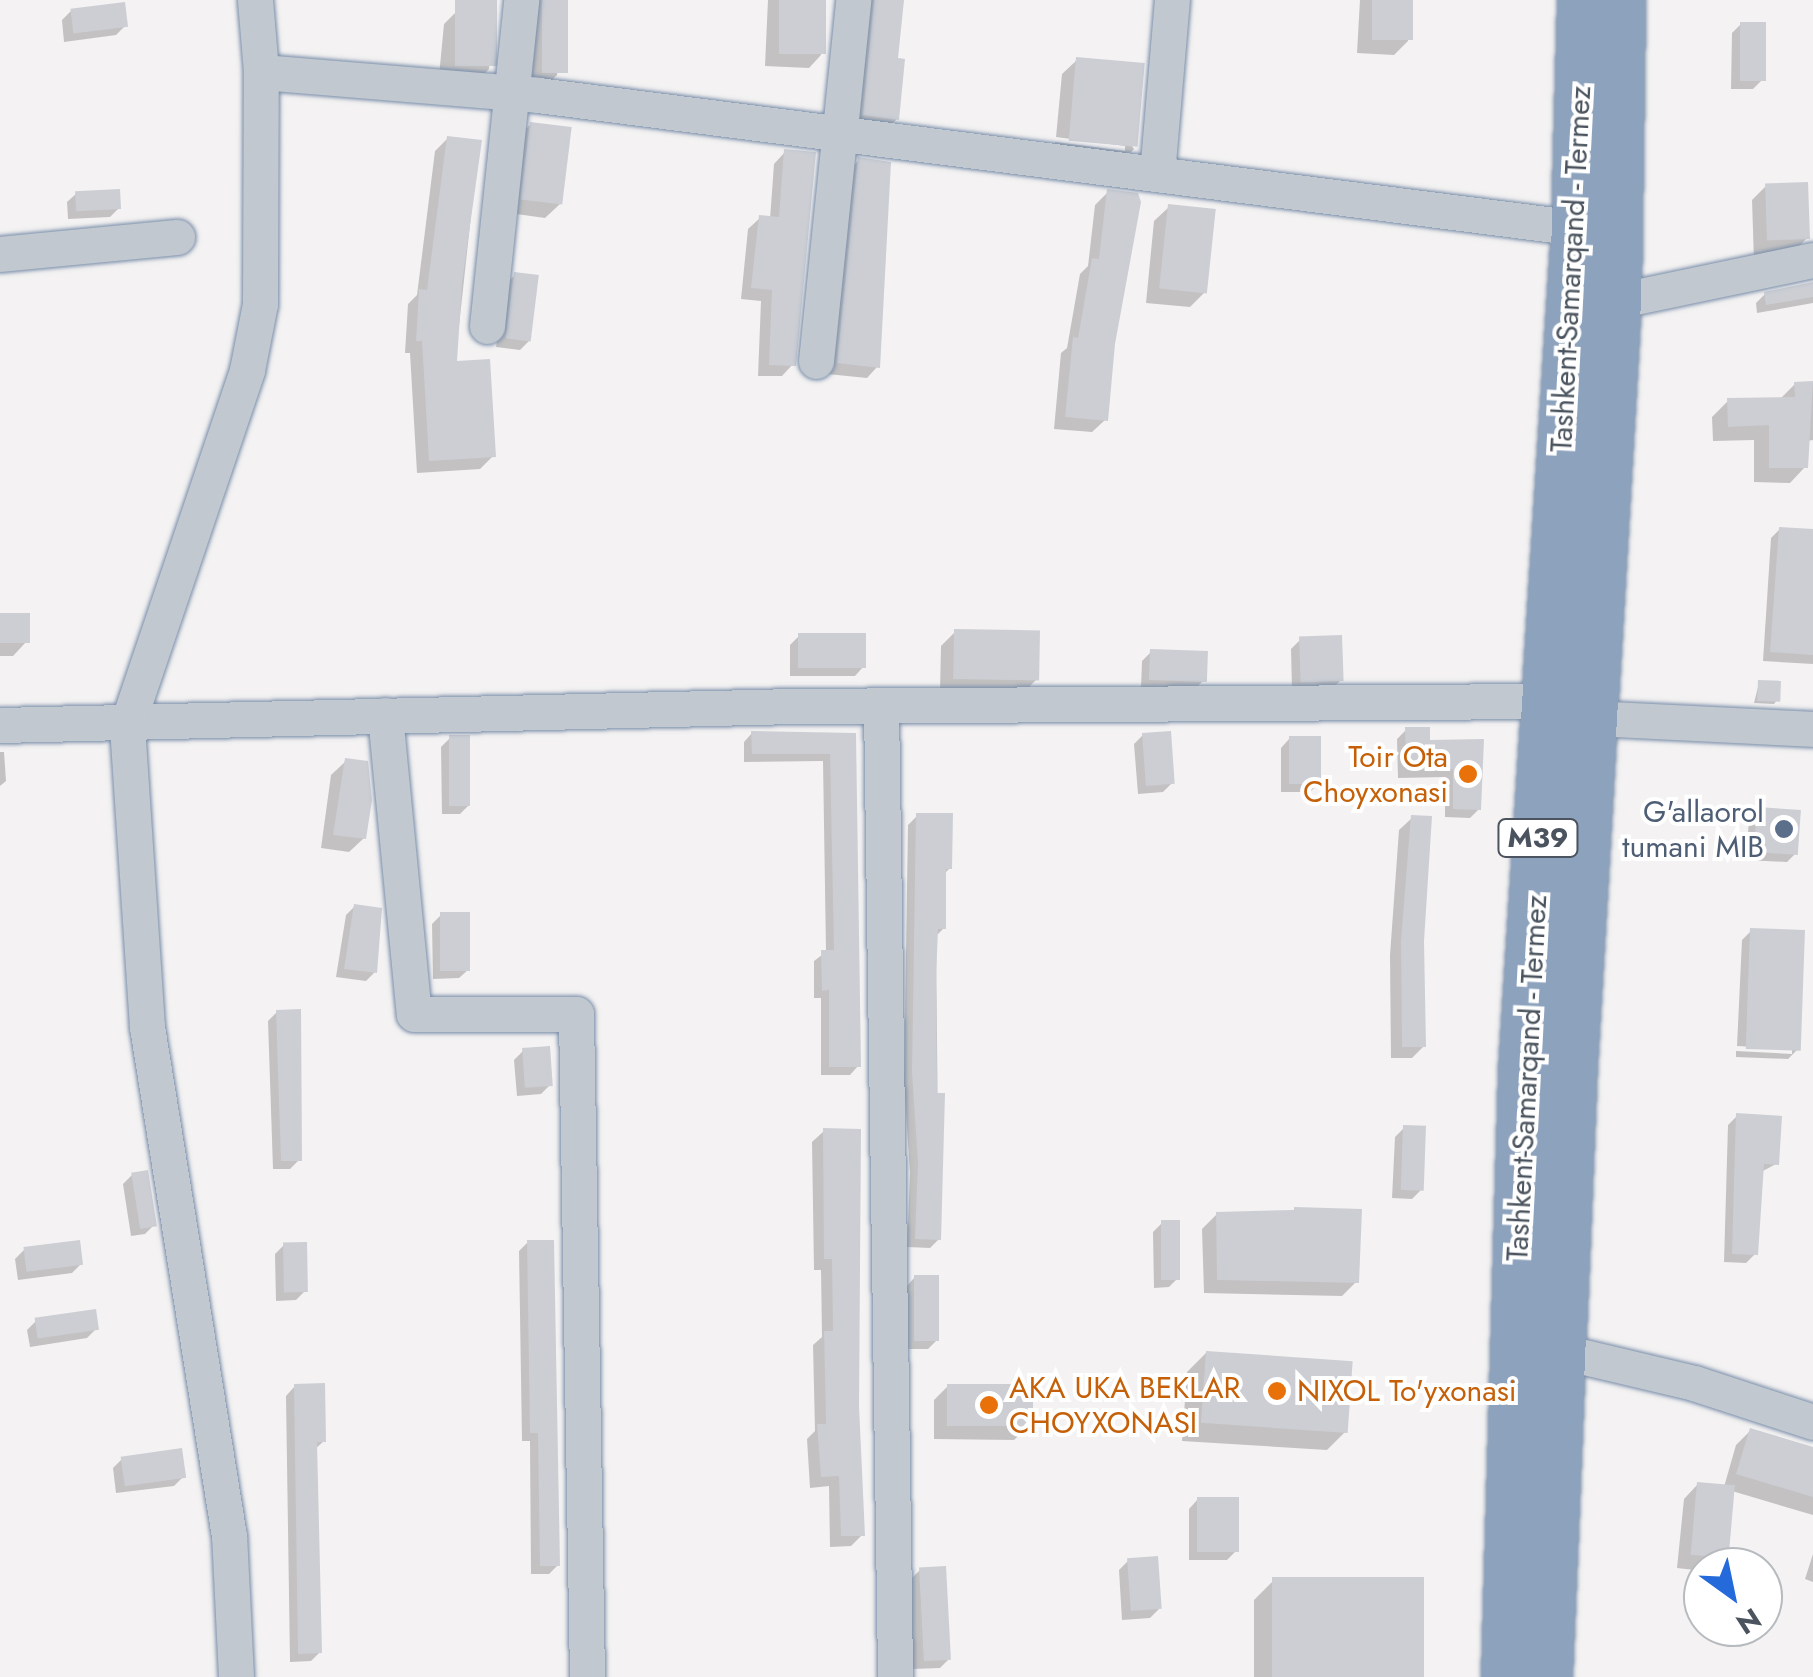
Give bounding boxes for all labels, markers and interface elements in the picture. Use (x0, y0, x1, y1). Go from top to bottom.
street label: Tashkent-Samarqand - Termez (1543, 85, 1599, 453)
place label: Toir Ota Choyxonasi (1303, 739, 1448, 810)
marker: Toir Ota Choyxonasi (1457, 763, 1479, 785)
place label: G'allaorol tumani MIB (1622, 794, 1764, 864)
road number: M39 (1496, 815, 1580, 861)
marker: G'allaorol tumani MIB (1773, 818, 1795, 840)
street label: Tashkent-Samarqand - Termez (1499, 894, 1555, 1262)
place label: AKA UKA BEKLAR CHOYXONASI (1009, 1370, 1240, 1440)
place label: NIXOL To'yxonasi (1297, 1373, 1517, 1409)
marker: NIXOL To'yxonasi (1266, 1380, 1288, 1402)
marker: AKA UKA BEKLAR CHOYXONASI (978, 1394, 1000, 1416)
north arrow (1683, 1547, 1783, 1647)
text: N (1728, 1598, 1769, 1644)

